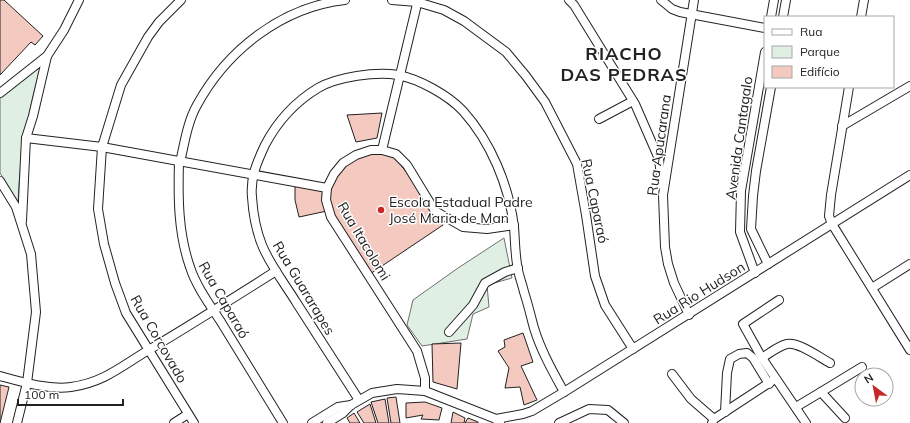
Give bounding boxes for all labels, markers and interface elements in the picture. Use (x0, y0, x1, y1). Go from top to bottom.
legend (764, 16, 894, 88)
text: Rua (800, 24, 822, 39)
district label: RIACHO DAS PEDRAS (560, 42, 688, 86)
text: Parque (800, 44, 840, 59)
text: Edifício (800, 64, 840, 79)
street label: Avenida Cantagalo (721, 75, 757, 201)
street label: Rua Apucarana (643, 93, 675, 197)
street label: Rua Caparaó (577, 157, 613, 245)
place label: Escola Estadual Padre José Maria de Man (389, 193, 533, 227)
street label: Rua Itacolomi (333, 198, 395, 284)
marker: Escola Estadual Padre José Maria de Man (376, 205, 386, 215)
street label: Rua Guararapes (269, 238, 339, 338)
street label: Rua Caparaó (195, 258, 253, 342)
street label: Rua Rio Hudson (650, 258, 748, 328)
street label: Rua Corcovado (127, 292, 191, 386)
north arrow (854, 367, 894, 407)
text: N (861, 370, 876, 387)
scale bar (18, 381, 123, 407)
text: 100 m (24, 387, 59, 402)

